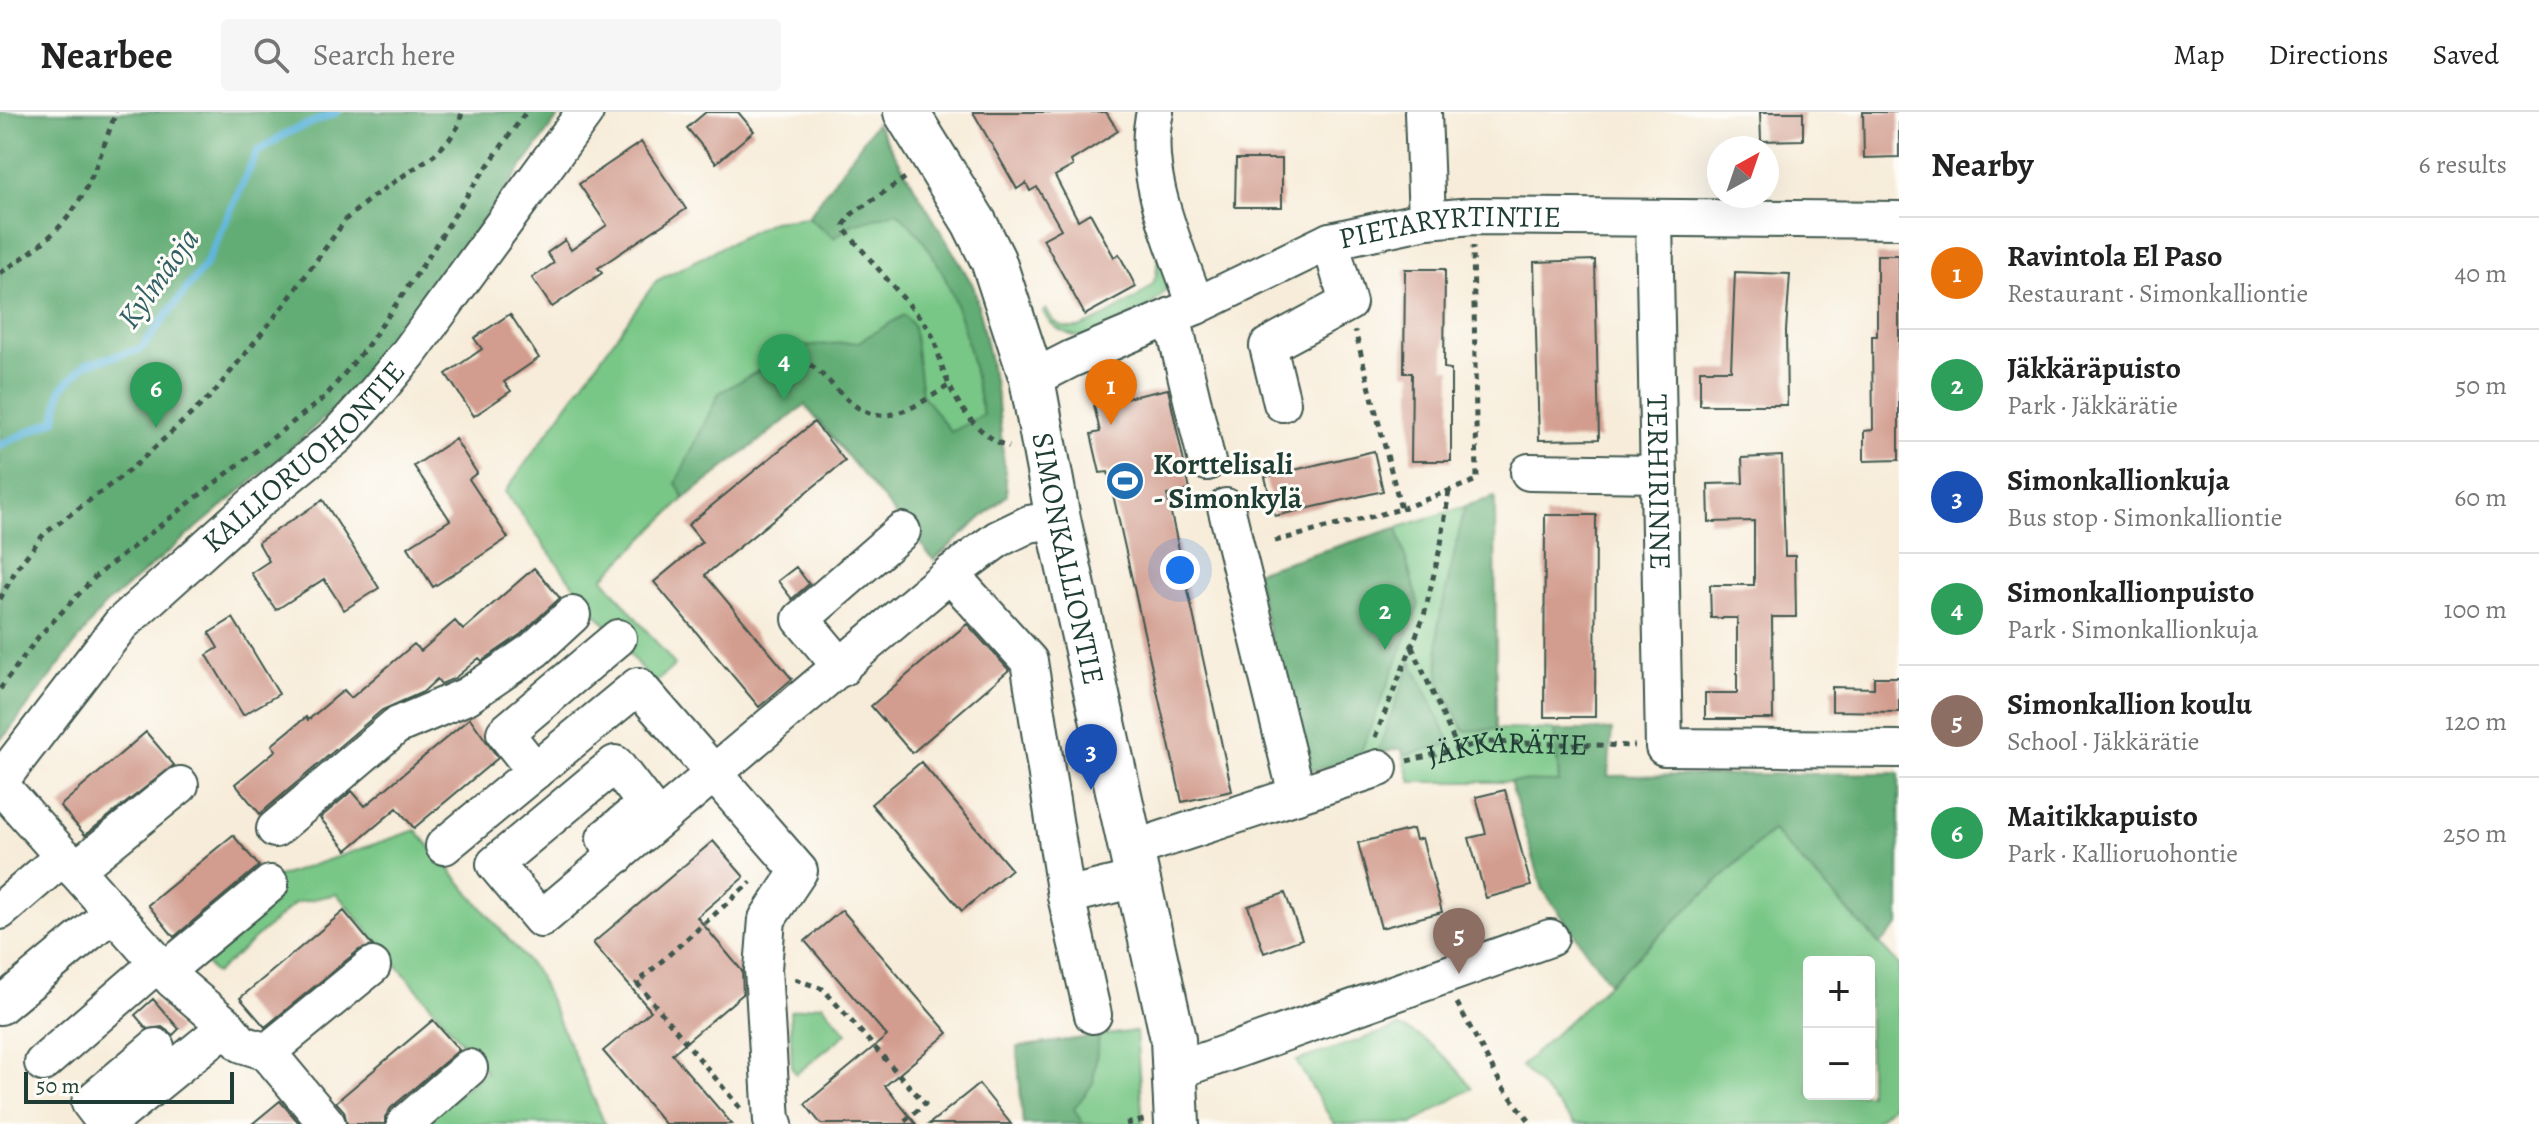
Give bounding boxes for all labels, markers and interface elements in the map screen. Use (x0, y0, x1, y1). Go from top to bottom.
search box (221, 19, 781, 91)
text: Nearbee (40, 29, 173, 81)
icon: search (249, 33, 293, 77)
text: Search here (313, 35, 455, 75)
text: Map (2173, 36, 2224, 74)
text: Directions (2268, 36, 2389, 74)
text: Saved (2433, 36, 2499, 74)
north arrow (1707, 136, 1779, 208)
text: Nearby (1931, 141, 2034, 188)
text: 6 results (2419, 147, 2507, 182)
street label: PIETARYRTINTIE (1335, 196, 1561, 259)
water label: Kylmäoja (107, 219, 209, 337)
text: Ravintola El Paso (2007, 236, 2223, 276)
text: 1 (1952, 256, 1962, 291)
text: 40 m (2455, 256, 2507, 291)
text: Restaurant · Simonkalliontie (2007, 276, 2308, 311)
pin: 4 (758, 334, 810, 400)
text: Jäkkäräpuisto (2007, 348, 2181, 388)
street label: KALLIORUOHONTIE (193, 352, 414, 562)
pin: 1 (1085, 359, 1137, 425)
pin: 6 (130, 362, 182, 428)
text: 2 (1951, 368, 1963, 403)
text: 50 m (2455, 368, 2507, 403)
text: Park · Jäkkärätie (2007, 388, 2178, 423)
street label: TERHIRINNE (1637, 394, 1681, 570)
street label: SIMONKALLIONTIE (1022, 429, 1114, 688)
place label: Korttelisali - Simonkylä (1153, 444, 1303, 518)
sports icon: Korttelisali - Simonkylä (1104, 460, 1146, 502)
text: Simonkallionkuja (2007, 460, 2230, 500)
text: 3 (1951, 480, 1963, 515)
text: 60 m (2454, 480, 2507, 515)
text: Bus stop · Simonkalliontie (2007, 500, 2282, 535)
your location (1160, 550, 1200, 590)
text: Simonkallionpuisto (2007, 572, 2254, 612)
pin: 2 (1359, 584, 1411, 650)
text: 4 (1951, 592, 1963, 627)
text: 100 m (2444, 592, 2507, 627)
text: Park · Simonkallionkuja (2007, 612, 2258, 647)
text: Simonkallion koulu (2007, 684, 2252, 724)
text: 5 (1951, 704, 1963, 739)
text: 120 m (2445, 704, 2507, 739)
street label: JÄKKÄRÄTIE (1423, 721, 1588, 775)
pin: 3 (1065, 724, 1117, 790)
text: School · Jäkkärätie (2007, 724, 2200, 759)
text: Maitikkapuisto (2007, 796, 2198, 836)
text: 6 (1951, 816, 1963, 851)
text: 250 m (2443, 816, 2507, 851)
text: Park · Kallioruohontie (2007, 836, 2238, 871)
pin: 5 (1433, 908, 1485, 974)
map controls (1803, 956, 1875, 1100)
button: + (1803, 956, 1875, 1028)
button: − (1803, 1028, 1875, 1100)
scale bar (24, 1068, 234, 1104)
text: 50 m (36, 1071, 80, 1101)

